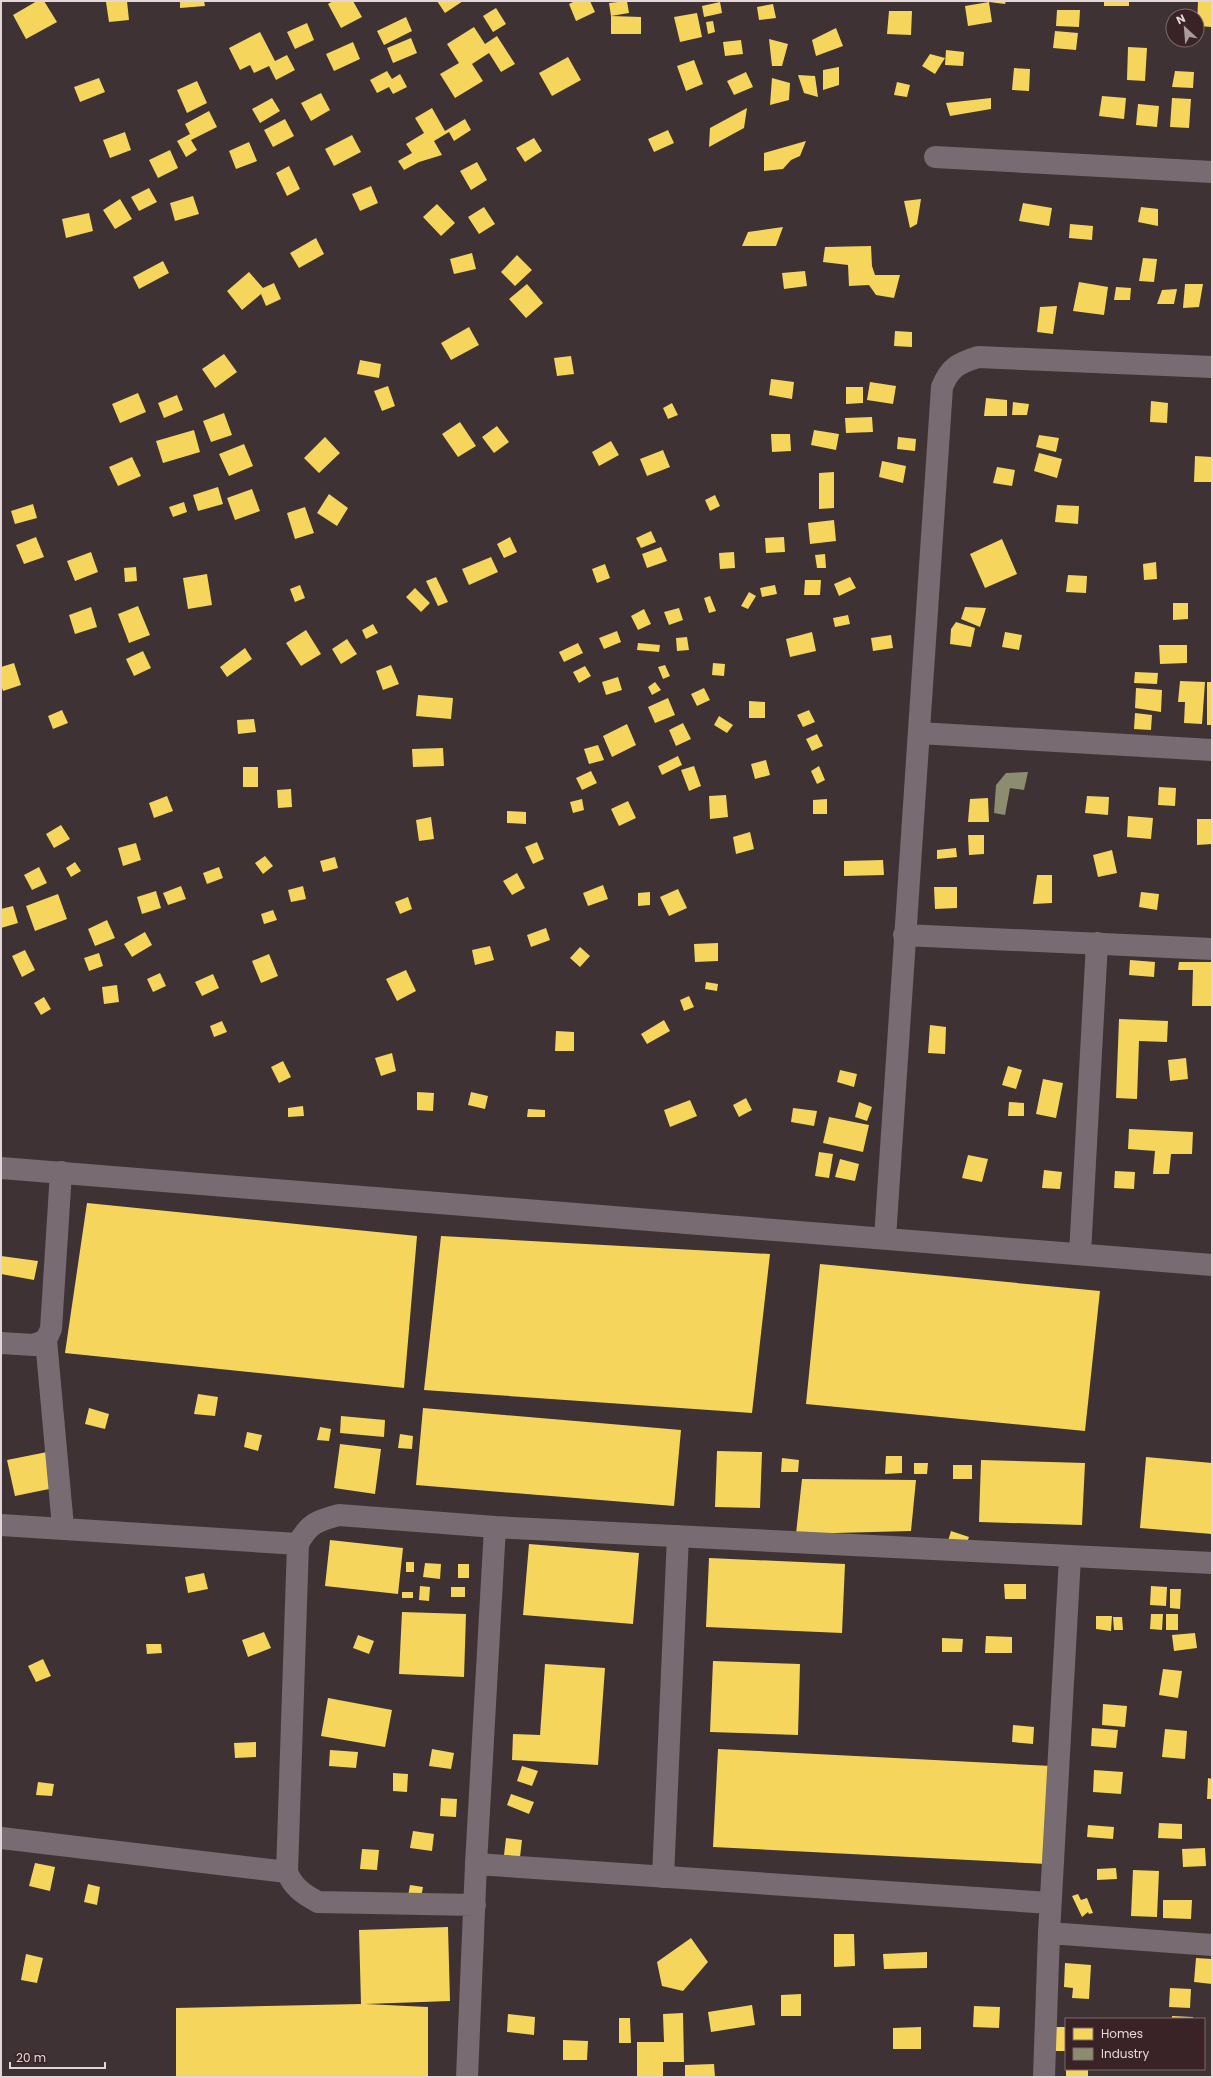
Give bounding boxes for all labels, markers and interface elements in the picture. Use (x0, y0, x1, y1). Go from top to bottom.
north arrow (1165, 8, 1205, 48)
text: N (1173, 10, 1188, 28)
legend (1065, 2018, 1205, 2070)
text: Homes (1101, 2025, 1143, 2042)
scale bar (10, 2044, 105, 2070)
text: Industry (1101, 2045, 1150, 2062)
text: 20 m (16, 2049, 46, 2066)

